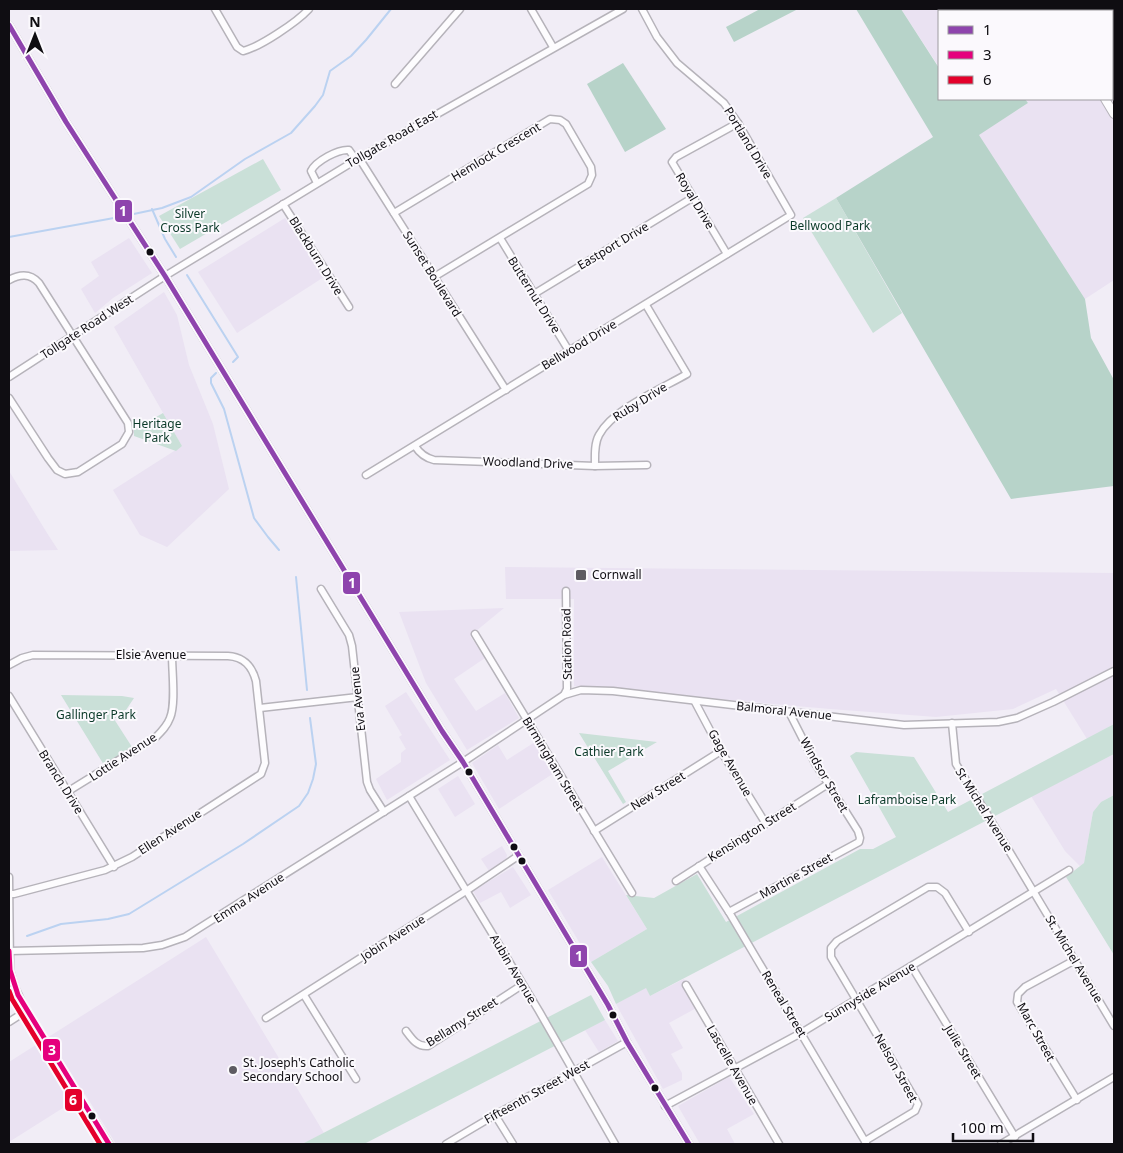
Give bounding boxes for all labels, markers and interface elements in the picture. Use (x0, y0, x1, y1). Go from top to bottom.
north arrow (10, 10, 60, 60)
legend (938, 10, 1113, 100)
text: N (29, 12, 41, 31)
text: 1 (983, 19, 992, 39)
text: 3 (983, 44, 992, 64)
text: 6 (983, 69, 992, 89)
street label: Portland Drive (720, 104, 777, 182)
street label: Tollgate Road East (343, 105, 441, 172)
street label: Hemlock Crescent (448, 118, 544, 185)
street label: Royal Drive (672, 169, 719, 232)
line badge: 1 (114, 199, 133, 223)
text: 1 (119, 201, 127, 220)
park label: Silver Cross Park (160, 205, 220, 236)
street label: Blackburn Drive (285, 213, 348, 298)
park label: Bellwood Park (790, 217, 871, 234)
street label: Eastport Drive (574, 218, 652, 274)
street label: Sunset Boulevard (399, 227, 466, 320)
unlabelled marker (145, 247, 155, 257)
street label: Butternut Drive (504, 253, 565, 337)
street label: Tollgate Road West (37, 290, 137, 363)
street label: Bellwood Drive (538, 315, 620, 374)
street label: Ruby Drive (609, 378, 670, 425)
park label: Heritage Park (133, 415, 182, 446)
street label: Woodland Drive (483, 452, 574, 473)
place label: Cornwall (592, 566, 642, 583)
marker: Cornwall (574, 568, 588, 582)
line badge: 1 (342, 571, 361, 595)
text: 1 (348, 573, 356, 592)
street label: Station Road (557, 608, 576, 680)
street label: Elsie Avenue (116, 646, 187, 663)
street label: Eva Avenue (346, 666, 369, 732)
street label: Balmoral Avenue (735, 697, 833, 724)
park label: Gallinger Park (56, 706, 136, 723)
street label: Birmingham Street (519, 714, 589, 815)
street label: Gage Avenue (704, 726, 757, 800)
street label: Lottie Avenue (86, 728, 160, 785)
street label: Windsor Street (796, 734, 853, 816)
park label: Cathier Park (574, 743, 644, 760)
street label: Branch Drive (35, 746, 88, 817)
street label: St Michel Avenue (952, 764, 1017, 855)
unlabelled marker (464, 767, 474, 777)
street label: New Street (627, 767, 689, 814)
park label: Laframboise Park (858, 791, 957, 808)
street label: Kensington Street (704, 797, 800, 866)
street label: Ellen Avenue (135, 805, 205, 858)
unlabelled marker (509, 842, 519, 852)
street label: Martine Street (756, 848, 836, 903)
unlabelled marker (517, 856, 527, 866)
street label: Emma Avenue (210, 868, 288, 927)
street label: Jobin Avenue (356, 910, 428, 965)
street label: St. Michel Avenue (1042, 912, 1107, 1006)
street label: Aubin Avenue (486, 931, 541, 1007)
line badge: 1 (569, 944, 588, 968)
text: 1 (575, 946, 583, 965)
street label: Sunnyside Avenue (821, 958, 919, 1025)
street label: Reneal Street (758, 967, 811, 1041)
street label: Bellamy Street (423, 992, 501, 1050)
street label: Marc Street (1013, 999, 1060, 1065)
unlabelled marker (608, 1010, 618, 1020)
street label: Julie Street (940, 1021, 987, 1083)
street label: Lascelle Avenue (703, 1022, 762, 1108)
street label: Nelson Street (871, 1030, 923, 1106)
line badge: 3 (42, 1038, 61, 1062)
text: 3 (48, 1040, 56, 1059)
place label: St. Joseph's Catholic Secondary School (243, 1054, 355, 1085)
street label: Fifteenth Street West (481, 1055, 593, 1128)
marker: St. Joseph's Catholic Secondary School (227, 1064, 239, 1076)
unlabelled marker (650, 1083, 660, 1093)
line badge: 6 (64, 1088, 83, 1112)
text: 6 (69, 1090, 77, 1109)
scale bar (953, 1110, 1033, 1142)
unlabelled marker (87, 1111, 97, 1121)
text: 100 m (960, 1117, 1004, 1137)

